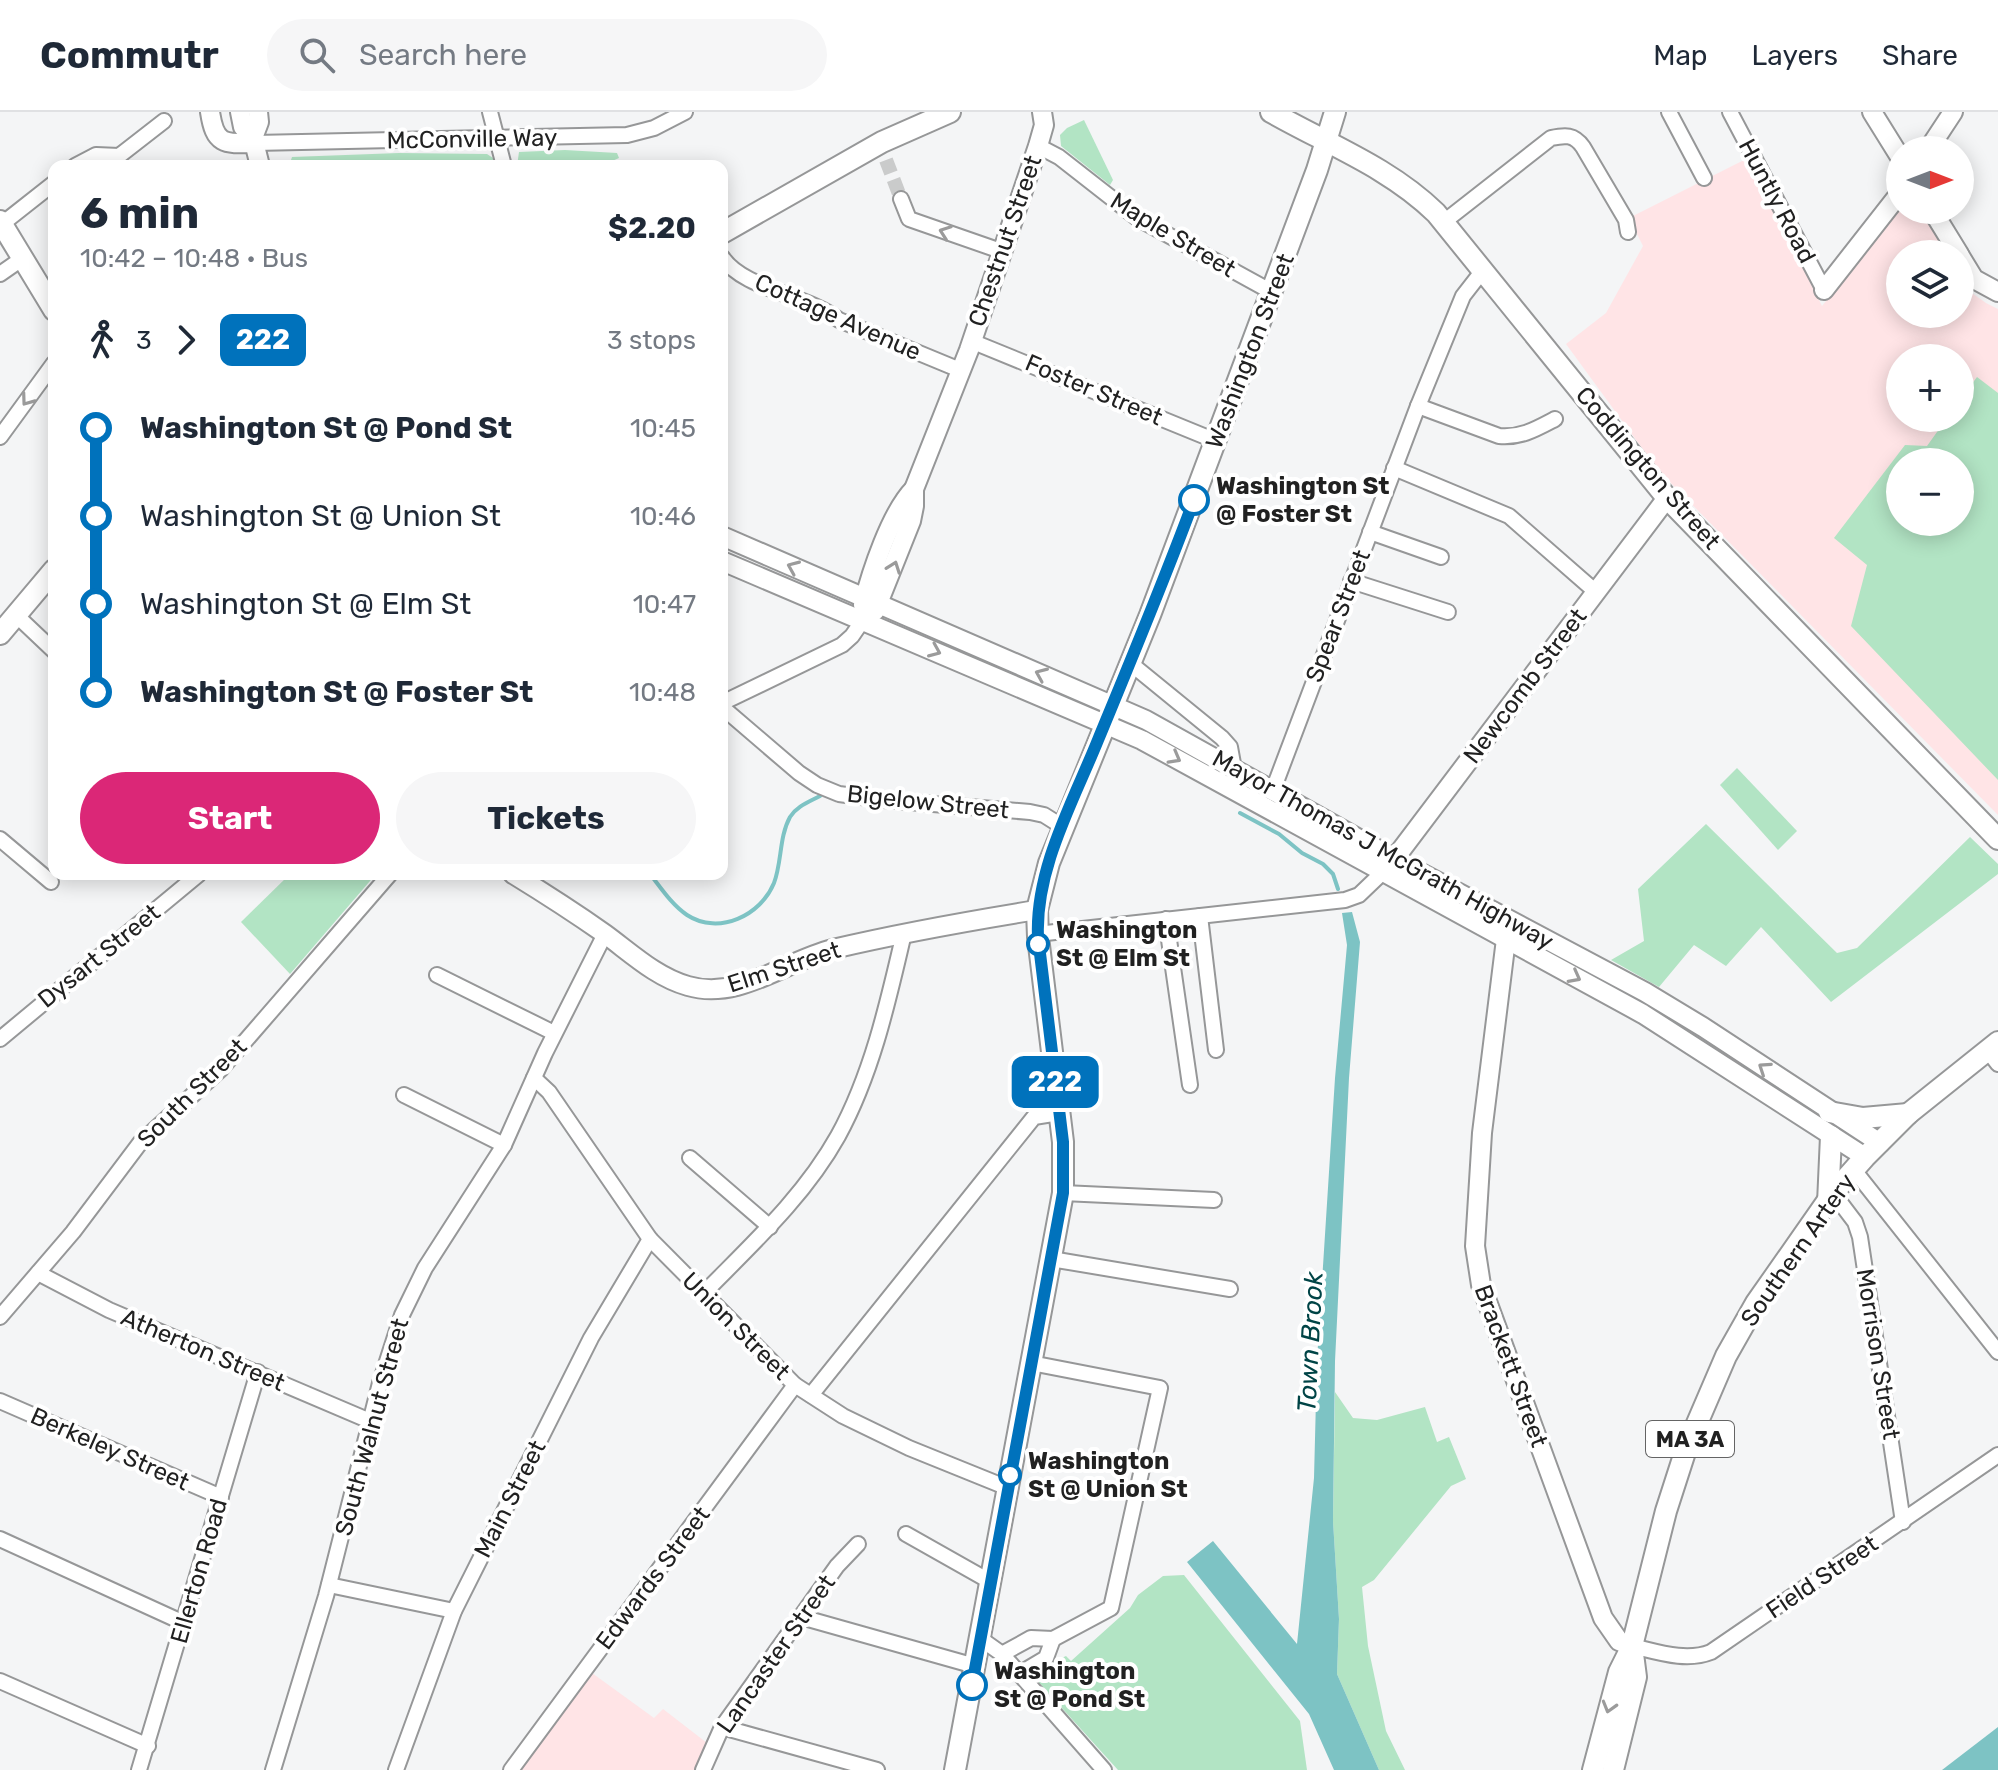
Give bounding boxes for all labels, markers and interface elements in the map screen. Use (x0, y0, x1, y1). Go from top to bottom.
search box (267, 19, 827, 91)
text: Commutr (40, 32, 219, 78)
icon: search (295, 33, 339, 77)
text: Search here (359, 37, 527, 73)
text: Map (1653, 39, 1708, 72)
text: Layers (1752, 39, 1838, 72)
text: Share (1882, 39, 1958, 72)
street label: McConville Way (386, 124, 558, 154)
street label: Huntly Road (1733, 134, 1821, 268)
north arrow (1886, 136, 1974, 224)
map controls (1886, 136, 1974, 536)
street label: Chestnut Street (963, 152, 1047, 330)
text: 6 min (80, 187, 199, 239)
street label: Maple Street (1105, 187, 1241, 283)
text: $2.20 (608, 210, 696, 246)
one-way arrow (939, 225, 953, 241)
button: layers (1886, 240, 1974, 328)
text: 10:42 – 10:48 · Bus (80, 243, 308, 274)
street label: Washington Street (1200, 250, 1300, 452)
street label: Cottage Avenue (751, 268, 925, 366)
icon: walk (80, 318, 124, 362)
icon: forward (164, 318, 208, 362)
text: 222 (236, 323, 290, 356)
text: 3 (136, 325, 152, 356)
text: 3 stops (607, 325, 696, 356)
button: + (1886, 344, 1974, 432)
street label: Foster Street (1021, 349, 1167, 431)
street label: Coddington Street (1570, 381, 1726, 555)
one-way arrow (22, 392, 37, 406)
text: Washington St @ Pond St (140, 410, 512, 446)
text: 10:45 (630, 413, 696, 444)
button: − (1886, 448, 1974, 536)
place label: Washington St @ Foster St (1216, 472, 1390, 528)
marker: Washington St @ Foster St (1179, 485, 1209, 515)
text: Washington St @ Union St (140, 498, 501, 534)
text: 10:46 (630, 501, 696, 532)
street label: Spear Street (1300, 546, 1376, 686)
one-way arrow (787, 560, 802, 576)
one-way arrow (884, 560, 901, 574)
text: Washington St @ Elm St (140, 586, 471, 622)
text: 10:47 (633, 589, 696, 620)
street label: Newcomb Street (1458, 603, 1592, 769)
one-way arrow (927, 641, 941, 657)
one-way arrow (1035, 667, 1049, 683)
text: Washington St @ Foster St (140, 674, 533, 710)
text: 10:48 (629, 677, 696, 708)
street label: Mayor Thomas J McGrath Highway (1208, 744, 1558, 956)
one-way arrow (1166, 749, 1181, 764)
button: Start (80, 772, 380, 864)
button: Tickets (396, 772, 696, 864)
street label: Bigelow Street (846, 780, 1010, 824)
street label: Dysart Street (32, 898, 166, 1014)
place label: Washington St @ Elm St (1056, 916, 1197, 972)
marker: Washington St @ Elm St (1027, 933, 1049, 955)
street label: Elm Street (724, 936, 844, 998)
one-way arrow (1567, 967, 1581, 982)
street label: South Street (132, 1033, 252, 1153)
line badge: 222 (1009, 1056, 1101, 1108)
one-way arrow (1759, 1063, 1773, 1078)
text: 222 (1028, 1065, 1082, 1098)
street label: Southern Artery (1735, 1168, 1861, 1332)
street label: Union Street (676, 1266, 796, 1386)
street label: Morrison Street (1851, 1267, 1905, 1441)
water label: Town Brook (1291, 1270, 1330, 1413)
street label: Brackett Street (1469, 1281, 1553, 1451)
street label: Atherton Street (117, 1303, 289, 1397)
street label: South Walnut Street (329, 1315, 415, 1539)
street label: Berkeley Street (26, 1402, 194, 1496)
road number: MA 3A (1646, 1421, 1734, 1457)
street label: Main Street (468, 1436, 552, 1562)
place label: Washington St @ Union St (1028, 1447, 1188, 1503)
marker: Washington St @ Union St (999, 1464, 1021, 1486)
street label: Ellerton Road (165, 1495, 233, 1647)
street label: Edwards Street (590, 1501, 716, 1655)
street label: Field Street (1761, 1529, 1883, 1625)
street label: Lancaster Street (711, 1570, 841, 1738)
place label: Washington St @ Pond St (994, 1657, 1145, 1713)
marker: Washington St @ Pond St (957, 1670, 987, 1700)
one-way arrow (1602, 1700, 1619, 1714)

